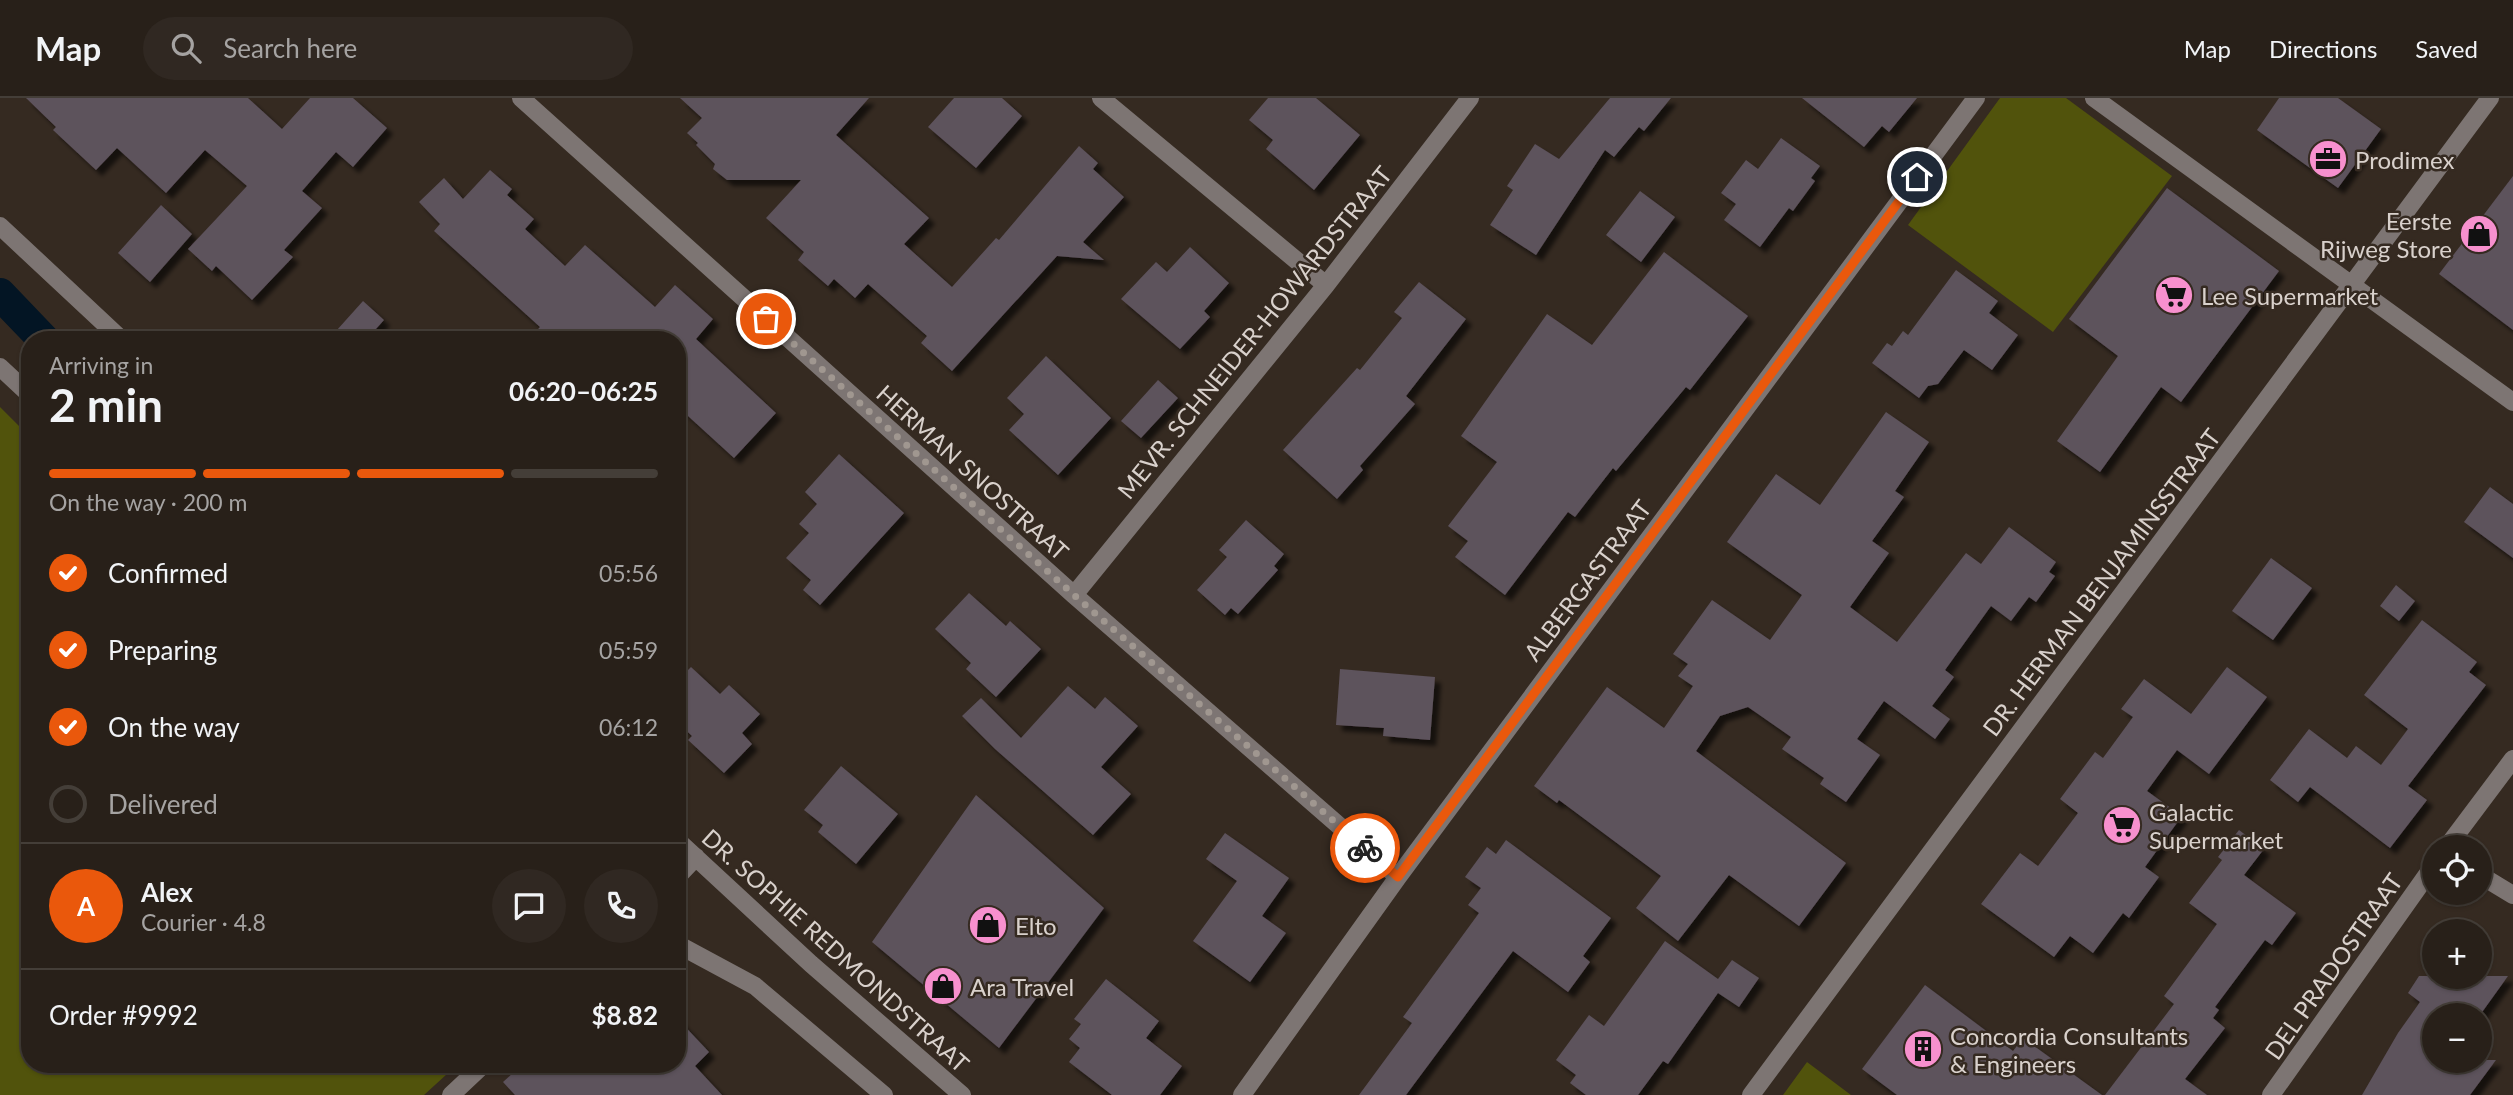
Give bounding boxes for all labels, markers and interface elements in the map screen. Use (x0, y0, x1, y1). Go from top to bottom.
search box (143, 17, 633, 80)
text: Map (35, 28, 101, 68)
icon: search (167, 29, 205, 67)
text: Search here (223, 32, 357, 64)
text: Map (2184, 34, 2231, 63)
text: Directions (2269, 34, 2377, 63)
text: Saved (2415, 34, 2478, 63)
office icon: Prodimex (2307, 138, 2349, 180)
place label: Prodimex (2355, 145, 2454, 174)
pin (1887, 147, 1947, 207)
icon: home (1898, 158, 1936, 196)
street label: MEVR. SCHNEIDER-HOWARDSTRAAT (1111, 160, 1397, 504)
place label: Eerste Rijweg Store (2320, 206, 2452, 263)
shop icon: Eerste Rijweg Store (2458, 213, 2500, 255)
supermarket icon: Lee Supermarket (2153, 274, 2195, 316)
place label: Lee Supermarket (2201, 281, 2378, 310)
pin (736, 289, 796, 349)
icon: bag (747, 300, 785, 338)
text: Arriving in (49, 351, 153, 379)
text: 06:20–06:25 (509, 375, 658, 407)
text: 2 min (49, 377, 163, 432)
street label: HERMAN SNOSTRAAT (871, 378, 1075, 566)
street label: DR. HERMAN BENJAMINSSTRAAT (1976, 423, 2226, 741)
text: On the way · 200 m (49, 488, 248, 516)
street label: ALBERGASTRAAT (1517, 494, 1657, 666)
icon: check (49, 554, 87, 592)
text: Confirmed (108, 557, 228, 589)
text: 05:56 (599, 559, 658, 587)
icon: check (49, 631, 87, 669)
text: Preparing (108, 634, 217, 666)
text: 05:59 (599, 636, 658, 664)
icon: check (49, 708, 87, 746)
text: On the way (108, 711, 240, 743)
text: 06:12 (599, 713, 658, 741)
text: Delivered (108, 788, 218, 820)
place label: Galactic Supermarket (2149, 797, 2284, 854)
supermarket icon: Galactic Supermarket (2101, 804, 2143, 846)
courier (1330, 813, 1400, 883)
street label: DR. SOPHIE REDMONDSTRAAT (697, 822, 975, 1078)
icon: bike (1346, 829, 1384, 867)
map controls (2422, 835, 2492, 1073)
button: locate (2422, 835, 2492, 905)
street label: DEL PRADOSTRAAT (2258, 867, 2408, 1065)
button: chat (492, 869, 566, 943)
button: phone (584, 869, 658, 943)
text: Alex (141, 876, 193, 908)
text: A (77, 890, 95, 922)
shop icon: Elto (967, 904, 1009, 946)
text: Courier · 4.8 (141, 908, 266, 936)
place label: Elto (1015, 911, 1057, 940)
button: + (2422, 919, 2492, 989)
shop icon: Ara Travel (922, 965, 964, 1007)
place label: Ara Travel (970, 972, 1074, 1001)
text: Order #9992 (49, 999, 198, 1031)
text: $8.82 (592, 999, 658, 1031)
button: − (2422, 1003, 2492, 1073)
place label: Concordia Consultants & Engineers (1950, 1021, 2188, 1078)
building icon: Concordia Consultants & Engineers (1902, 1028, 1944, 1070)

